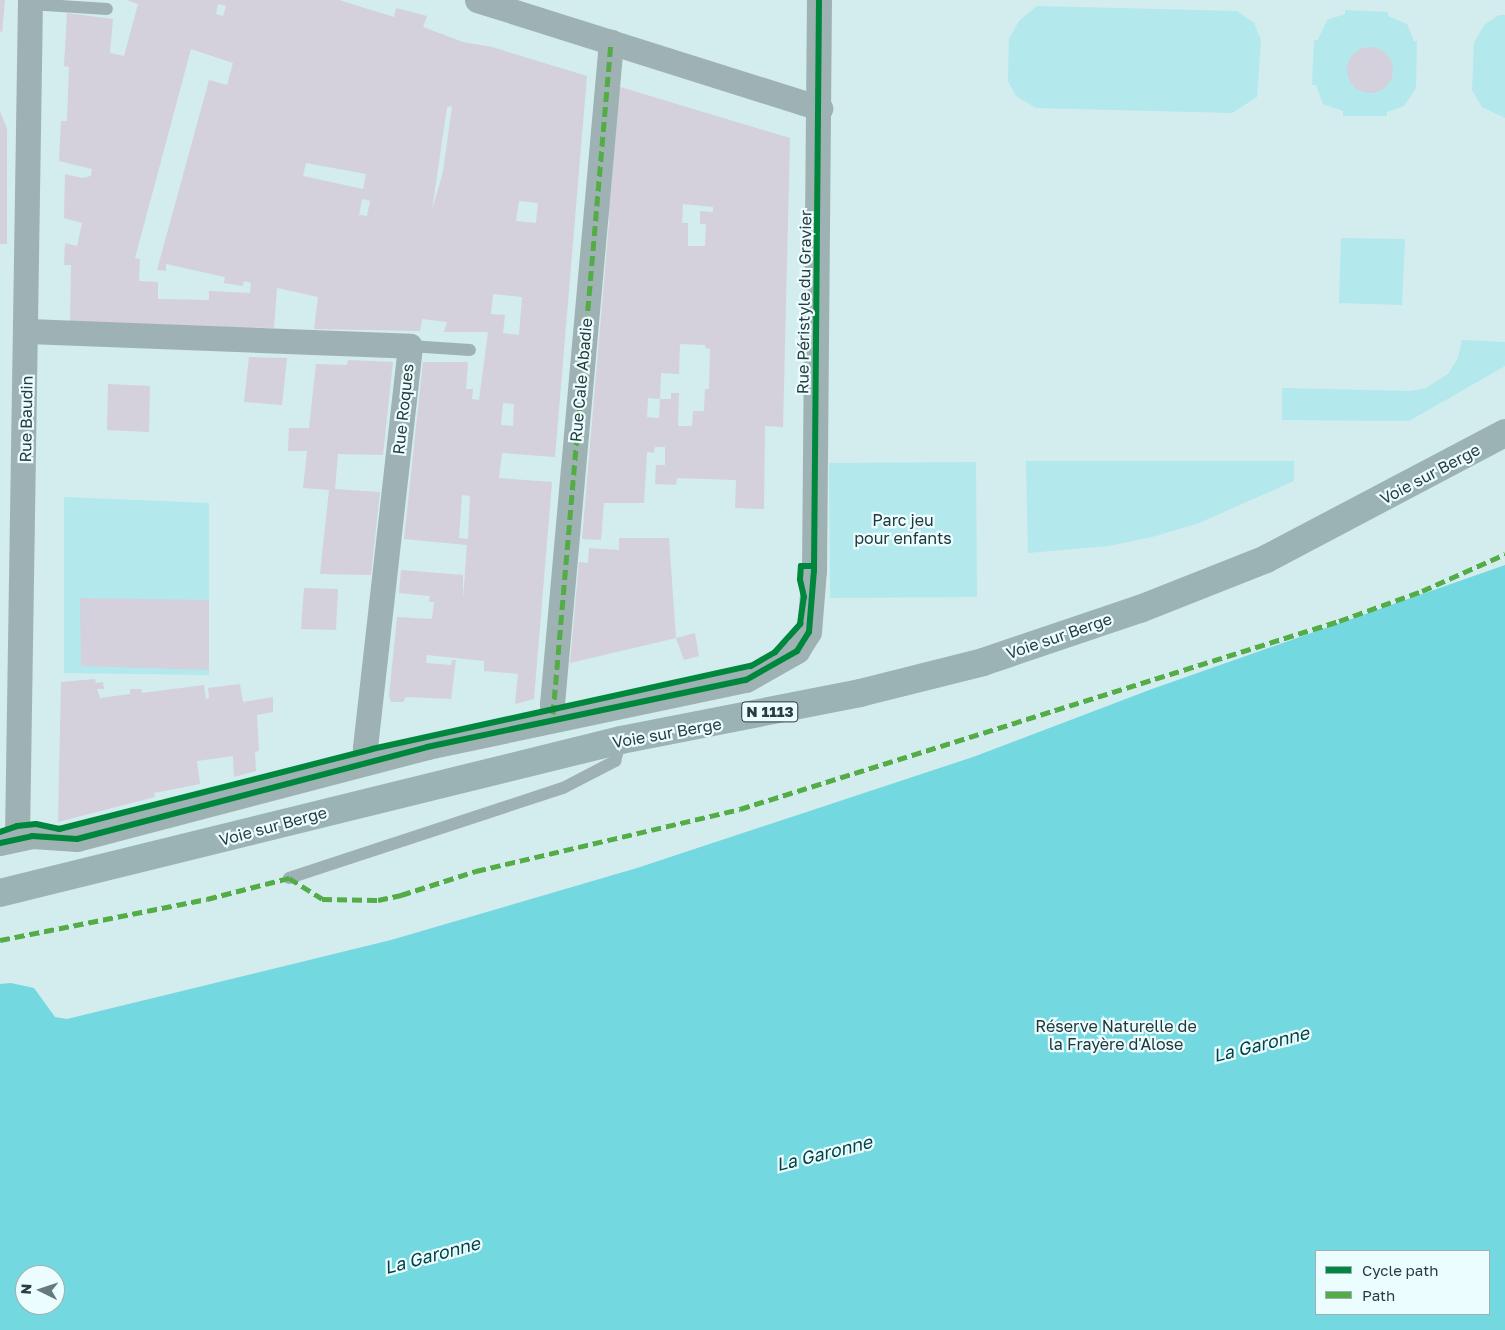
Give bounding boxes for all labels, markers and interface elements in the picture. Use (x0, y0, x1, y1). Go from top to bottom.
street label: Rue Péristyle du Gravier (793, 210, 815, 394)
street label: Rue Cale Abadie (566, 317, 596, 443)
street label: Rue Roques (389, 363, 417, 455)
street label: Rue Baudin (16, 375, 36, 463)
street label: Voie sur Berge (1377, 440, 1483, 508)
park label: Parc jeu pour enfants (854, 510, 952, 548)
street label: Voie sur Berge (1004, 609, 1114, 663)
road number: N 1113 (741, 700, 799, 724)
street label: Voie sur Berge (611, 714, 723, 752)
street label: Voie sur Berge (217, 802, 329, 850)
park label: Réserve Naturelle de la Frayère d'Alose (1035, 1016, 1197, 1054)
water label: La Garonne (1211, 1022, 1311, 1066)
water label: La Garonne (774, 1131, 874, 1175)
water label: La Garonne (382, 1232, 482, 1278)
legend (1315, 1250, 1490, 1315)
text: Cycle path (1362, 1261, 1438, 1279)
north arrow (15, 1265, 65, 1315)
text: N (17, 1283, 34, 1295)
text: Path (1362, 1286, 1395, 1304)

